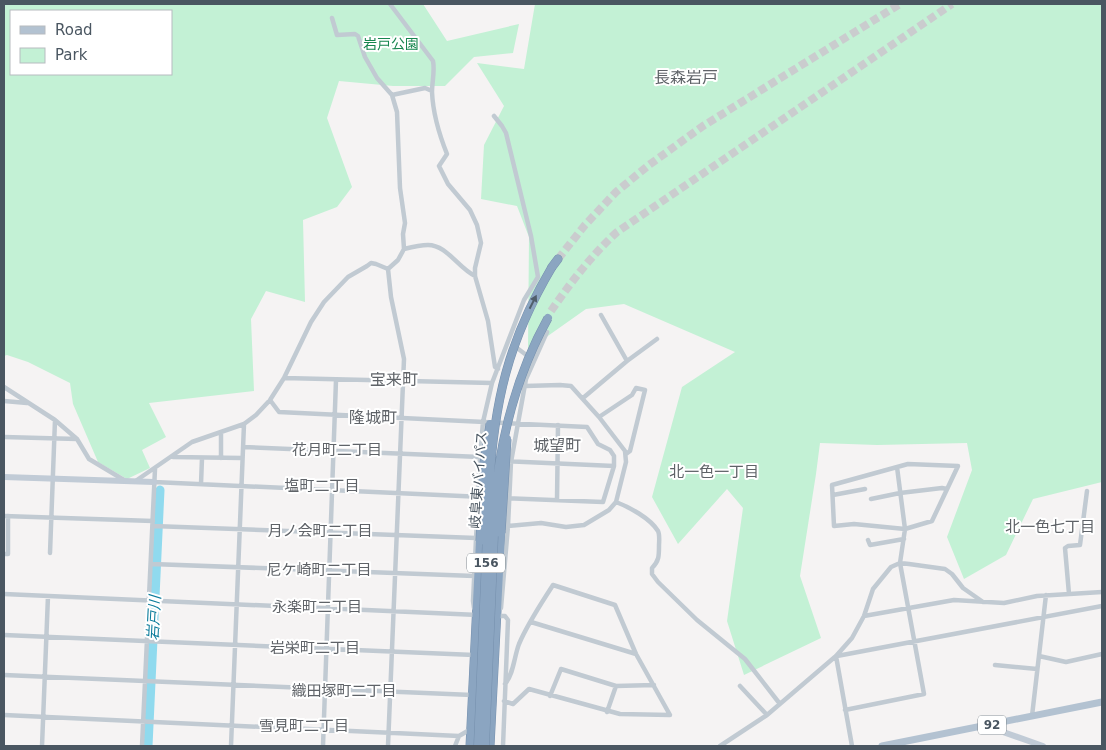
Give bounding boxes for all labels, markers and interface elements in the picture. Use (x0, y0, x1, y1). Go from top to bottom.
legend (10, 10, 172, 75)
text: Road (55, 21, 93, 39)
park label: 岩戸公園 (363, 36, 419, 52)
text: Park (55, 46, 88, 64)
district label: 長森岩戸 (654, 68, 718, 87)
one-way arrow (529, 295, 537, 309)
district label: 宝来町 (370, 370, 418, 389)
district label: 隆城町 (349, 408, 397, 427)
street label: 岐阜東バイパス (467, 431, 489, 529)
district label: 城望町 (533, 436, 581, 455)
district label: 花月町二丁目 (292, 441, 382, 459)
district label: 北一色一丁目 (669, 463, 759, 481)
district label: 塩町二丁目 (284, 477, 360, 495)
district label: 北一色七丁目 (1005, 518, 1095, 536)
district label: 月ノ会町二丁目 (267, 522, 373, 540)
road number: 156 (467, 554, 505, 572)
district label: 尼ケ崎町二丁目 (266, 561, 372, 579)
water label: 岩戸川 (144, 593, 164, 641)
district label: 永楽町二丁目 (272, 598, 362, 616)
district label: 岩栄町二丁目 (270, 639, 360, 657)
district label: 織田塚町二丁目 (291, 682, 397, 700)
road number: 92 (978, 716, 1006, 734)
district label: 雪見町二丁目 (259, 717, 349, 735)

